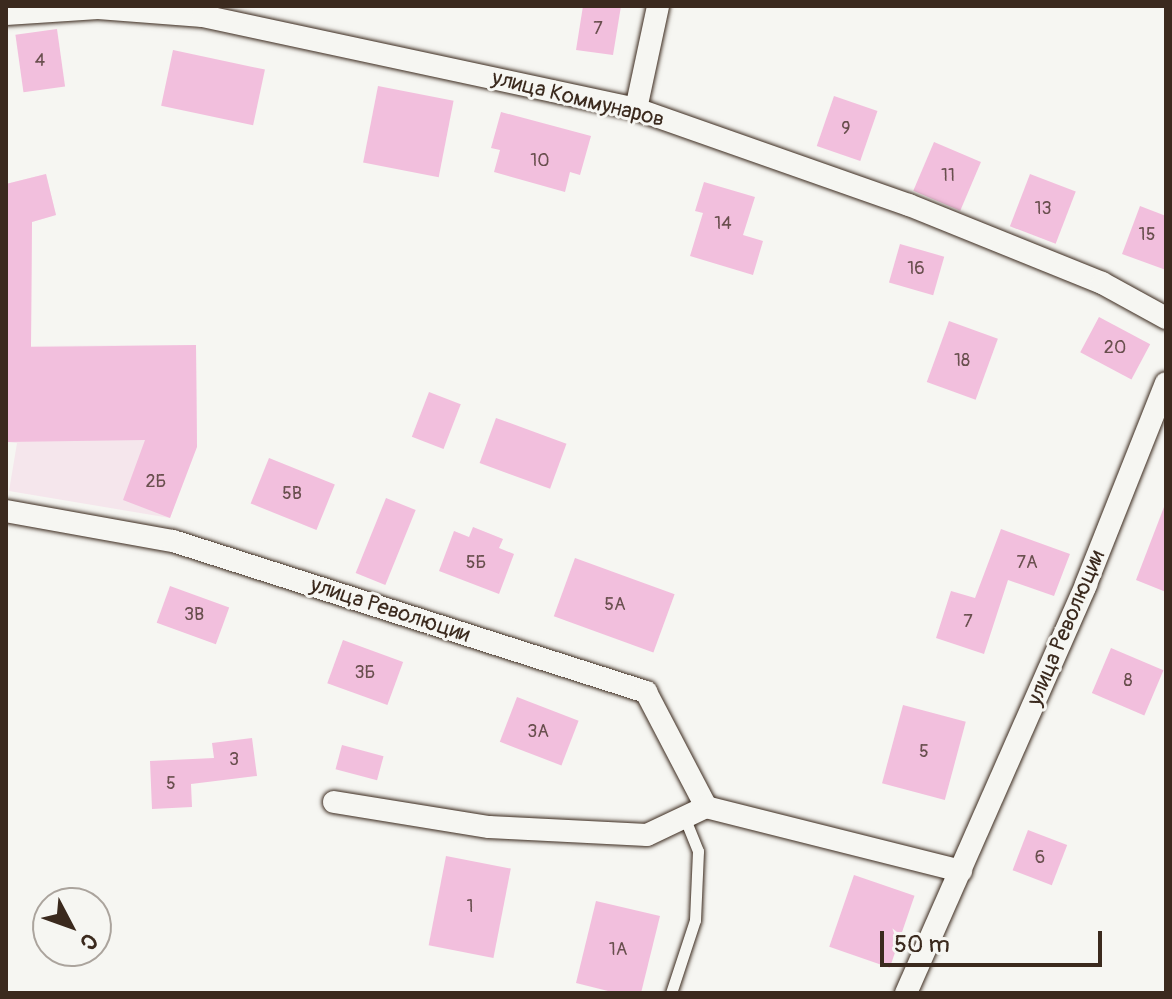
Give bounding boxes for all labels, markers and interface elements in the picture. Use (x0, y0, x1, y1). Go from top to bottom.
house number: 7 (593, 18, 603, 40)
house number: 4 (35, 50, 45, 72)
street label: улица Коммунаров (489, 65, 667, 133)
house number: 9 (841, 118, 851, 140)
house number: 10 (530, 150, 550, 172)
house number: 11 (941, 165, 955, 187)
house number: 13 (1034, 198, 1052, 220)
house number: 14 (714, 213, 732, 235)
house number: 15 (1139, 224, 1155, 246)
house number: 16 (907, 258, 925, 280)
house number: 20 (1104, 337, 1126, 359)
house number: 18 (954, 350, 970, 372)
house number: 2Б (146, 471, 166, 493)
house number: 5В (282, 483, 302, 505)
street label: улица Революции (1021, 546, 1111, 710)
house number: 5Б (466, 552, 486, 574)
house number: 7А (1016, 552, 1038, 574)
street label: улица Революции (307, 572, 473, 648)
house number: 5А (604, 594, 626, 616)
house number: 3В (184, 604, 204, 626)
house number: 7 (963, 611, 973, 633)
house number: 3Б (355, 662, 375, 684)
house number: 8 (1123, 670, 1133, 692)
house number: 3А (527, 721, 549, 743)
house number: 5 (919, 741, 929, 763)
house number: 3 (229, 749, 239, 771)
house number: 5 (166, 773, 176, 795)
house number: 6 (1035, 847, 1045, 869)
north arrow (32, 887, 112, 967)
house number: 1 (466, 896, 474, 918)
scale bar (884, 915, 1106, 965)
text: С (74, 927, 104, 956)
text: 50 m (894, 930, 950, 959)
house number: 1А (609, 939, 627, 961)

